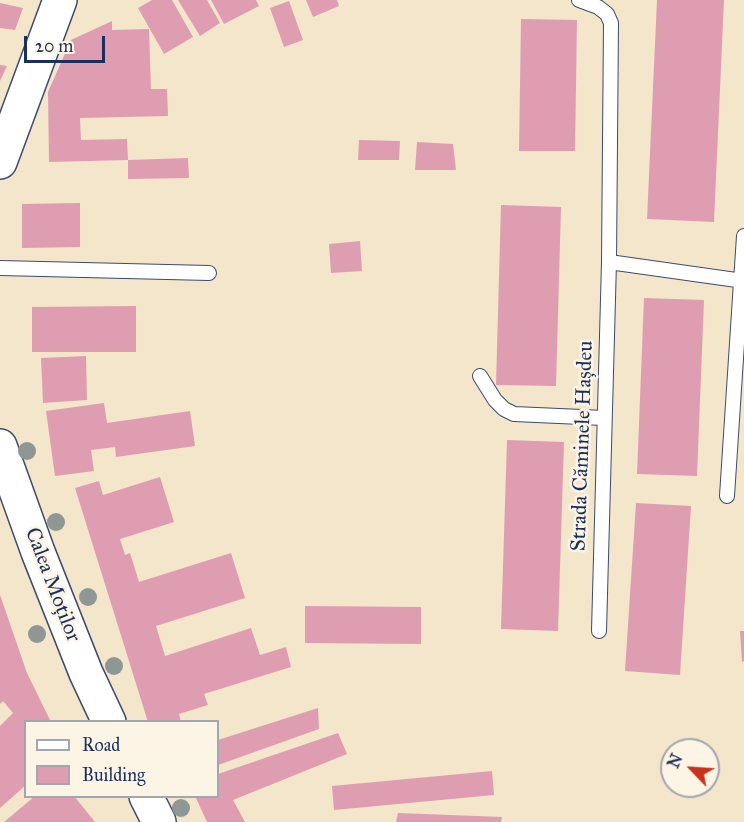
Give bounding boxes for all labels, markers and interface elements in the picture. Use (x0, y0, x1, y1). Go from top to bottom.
scale bar (27, 24, 108, 62)
text: 20 m (35, 35, 73, 57)
street label: Strada Căminele Hașdeu (567, 340, 599, 552)
street label: Calea Moților (19, 524, 85, 646)
legend (24, 720, 219, 798)
text: Road (82, 734, 120, 756)
north arrow (660, 738, 720, 798)
text: N (664, 751, 687, 771)
text: Building (82, 764, 145, 786)

